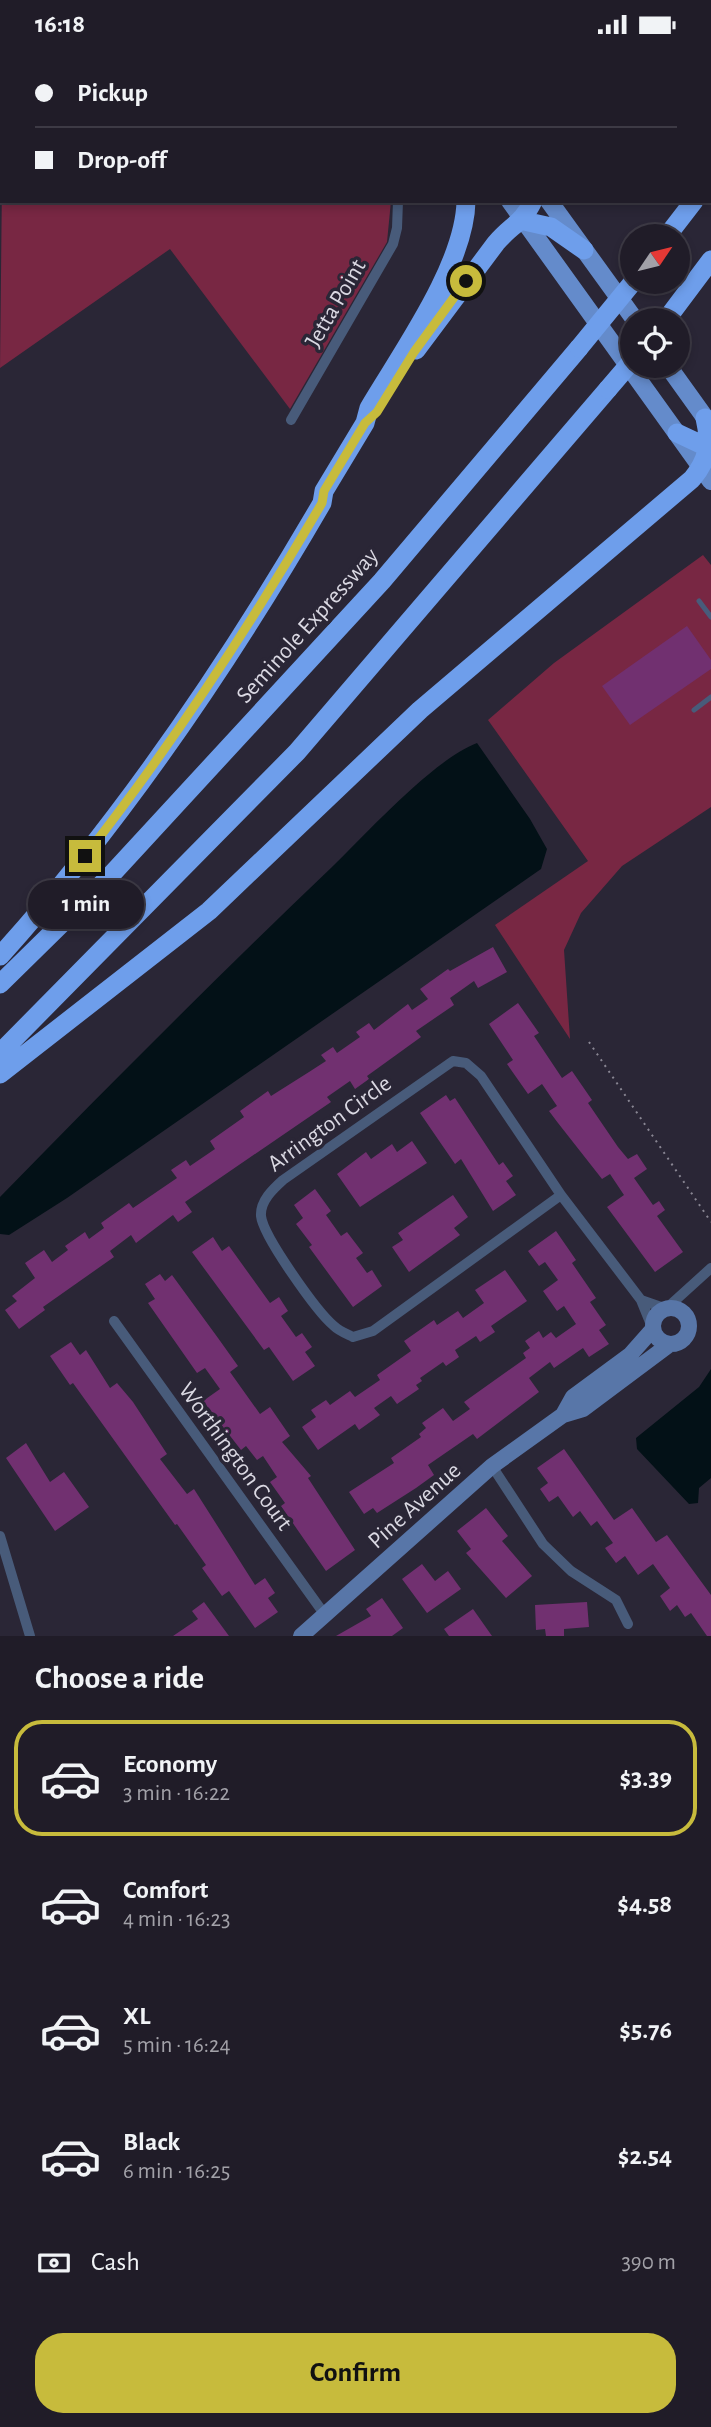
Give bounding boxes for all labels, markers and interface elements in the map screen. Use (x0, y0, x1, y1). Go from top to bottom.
text: 16:18 (35, 11, 85, 37)
text: Pickup (77, 80, 148, 106)
text: Drop-off (77, 147, 166, 173)
north arrow (620, 224, 690, 294)
map controls (620, 224, 690, 378)
street label: Jetta Point (301, 255, 371, 352)
route start (450, 265, 482, 297)
button: locate (620, 308, 690, 378)
street label: Seminole Expressway (232, 544, 383, 708)
route end (69, 840, 101, 872)
callout: 1 min (27, 881, 143, 929)
text: 1 min (62, 893, 110, 916)
street label: Arrington Circle (263, 1071, 396, 1177)
street label: Worthington Court (174, 1378, 297, 1535)
street label: Pine Avenue (364, 1458, 466, 1553)
text: Choose a ride (35, 1662, 204, 1694)
icon: car (39, 1747, 102, 1810)
text: Economy (123, 1751, 217, 1777)
text: $3.39 (619, 1765, 672, 1791)
text: 3 min · 16:22 (123, 1782, 230, 1805)
icon: car (39, 1873, 102, 1936)
text: Comfort (123, 1877, 208, 1903)
text: $4.58 (617, 1891, 672, 1917)
text: 4 min · 16:23 (123, 1908, 230, 1931)
icon: car (39, 1999, 102, 2062)
text: XL (123, 2003, 150, 2029)
text: $5.76 (619, 2017, 672, 2043)
text: 5 min · 16:24 (123, 2034, 231, 2057)
icon: car (39, 2125, 102, 2188)
text: Black (123, 2129, 180, 2155)
text: $2.54 (618, 2143, 672, 2169)
text: 6 min · 16:25 (123, 2160, 230, 2183)
icon: cash (35, 2244, 73, 2282)
text: Cash (91, 2249, 140, 2275)
text: 390 m (621, 2251, 676, 2274)
button: Confirm (35, 2333, 676, 2413)

